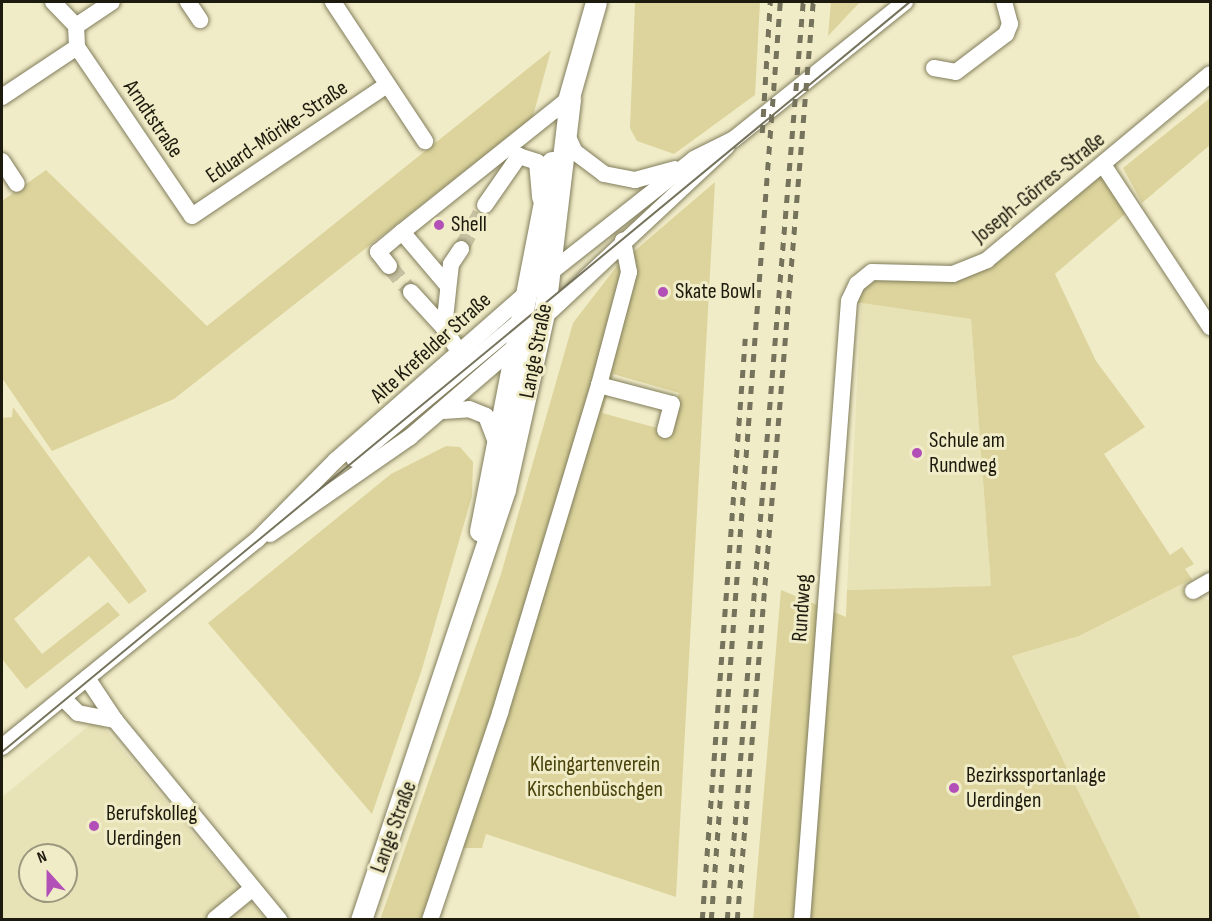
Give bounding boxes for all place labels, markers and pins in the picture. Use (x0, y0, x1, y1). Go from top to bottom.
place label: Shell (451, 212, 487, 238)
marker: Shell (432, 218, 446, 232)
place label: Skate Bowl (675, 279, 755, 305)
marker: Skate Bowl (656, 285, 670, 299)
place label: Schule am Rundweg (929, 427, 1005, 478)
marker: Schule am Rundweg (910, 446, 924, 460)
place label: Bezirkssportanlage Uerdingen (966, 762, 1106, 813)
marker: Bezirkssportanlage Uerdingen (947, 781, 961, 795)
place label: Berufskolleg Uerdingen (106, 800, 197, 852)
marker: Berufskolleg Uerdingen (87, 819, 101, 833)

